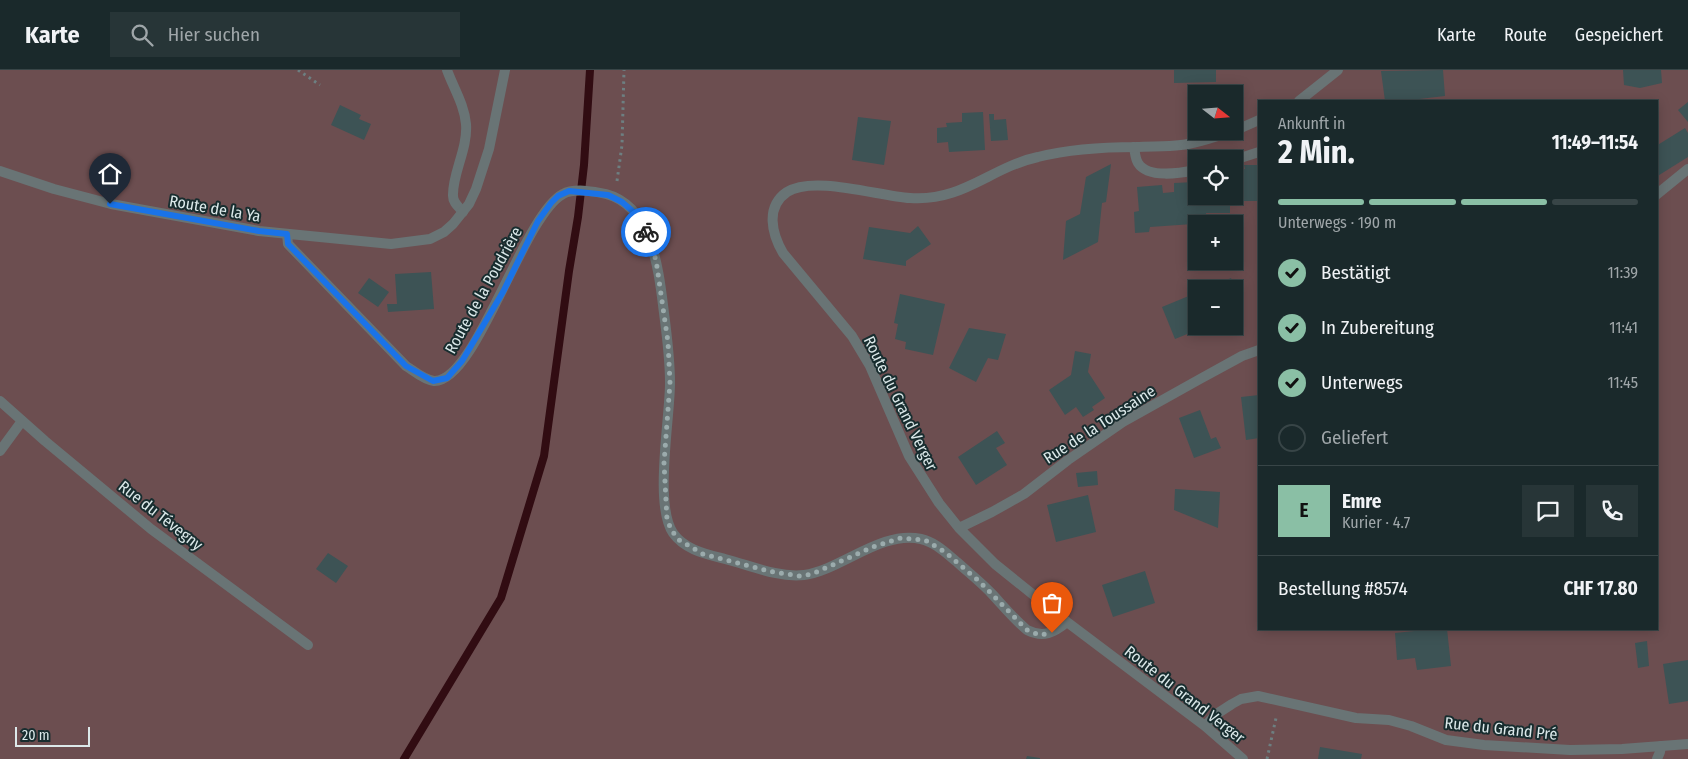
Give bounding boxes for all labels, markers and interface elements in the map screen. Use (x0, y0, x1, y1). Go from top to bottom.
search box (110, 12, 460, 57)
text: Karte (25, 21, 80, 49)
icon: search (128, 21, 156, 49)
text: Hier suchen (168, 23, 260, 46)
text: Karte (1437, 24, 1476, 46)
text: Route (1504, 24, 1547, 46)
text: Gespeichert (1575, 24, 1663, 46)
north arrow (1188, 85, 1242, 140)
map controls (1188, 85, 1243, 335)
text: Ankunft in (1278, 114, 1345, 133)
text: 11:49–11:54 (1552, 131, 1638, 154)
text: 2 Min. (1278, 133, 1355, 171)
button: locate (1188, 150, 1243, 205)
pin (89, 153, 131, 204)
icon: home (96, 160, 124, 188)
street label: Route de la Ya (168, 191, 262, 226)
courier (621, 207, 671, 257)
text: Unterwegs · 190 m (1278, 213, 1396, 232)
button: + (1188, 215, 1243, 270)
icon: bike (632, 218, 660, 246)
street label: Route de la Poudrière (441, 224, 526, 357)
icon: check (1278, 259, 1306, 287)
text: Bestätigt (1321, 261, 1390, 284)
text: 11:39 (1607, 263, 1638, 282)
button: − (1188, 280, 1243, 335)
icon: check (1278, 314, 1306, 342)
text: In Zubereitung (1321, 316, 1434, 339)
text: 11:41 (1609, 318, 1638, 337)
street label: Route du Grand Verger (860, 333, 942, 474)
icon: check (1278, 369, 1306, 397)
text: Unterwegs (1321, 371, 1403, 394)
text: 11:45 (1608, 373, 1638, 392)
street label: Rue de la Toussaine (1040, 381, 1159, 468)
text: Geliefert (1321, 426, 1388, 449)
street label: Rue du Tévegny (115, 477, 207, 555)
button: chat (1522, 485, 1574, 537)
button: phone (1586, 485, 1638, 537)
text: Emre (1342, 490, 1381, 513)
text: E (1299, 499, 1309, 522)
text: Kurier · 4.7 (1342, 513, 1410, 532)
text: Bestellung #8574 (1278, 577, 1408, 600)
text: CHF 17.80 (1563, 577, 1638, 600)
pin (1031, 582, 1073, 633)
icon: bag (1038, 589, 1066, 617)
street label: Route du Grand Verger (1121, 642, 1249, 747)
street label: Rue du Grand Pré (1444, 713, 1558, 744)
scale bar (15, 724, 90, 747)
text: 20 m (22, 727, 50, 744)

